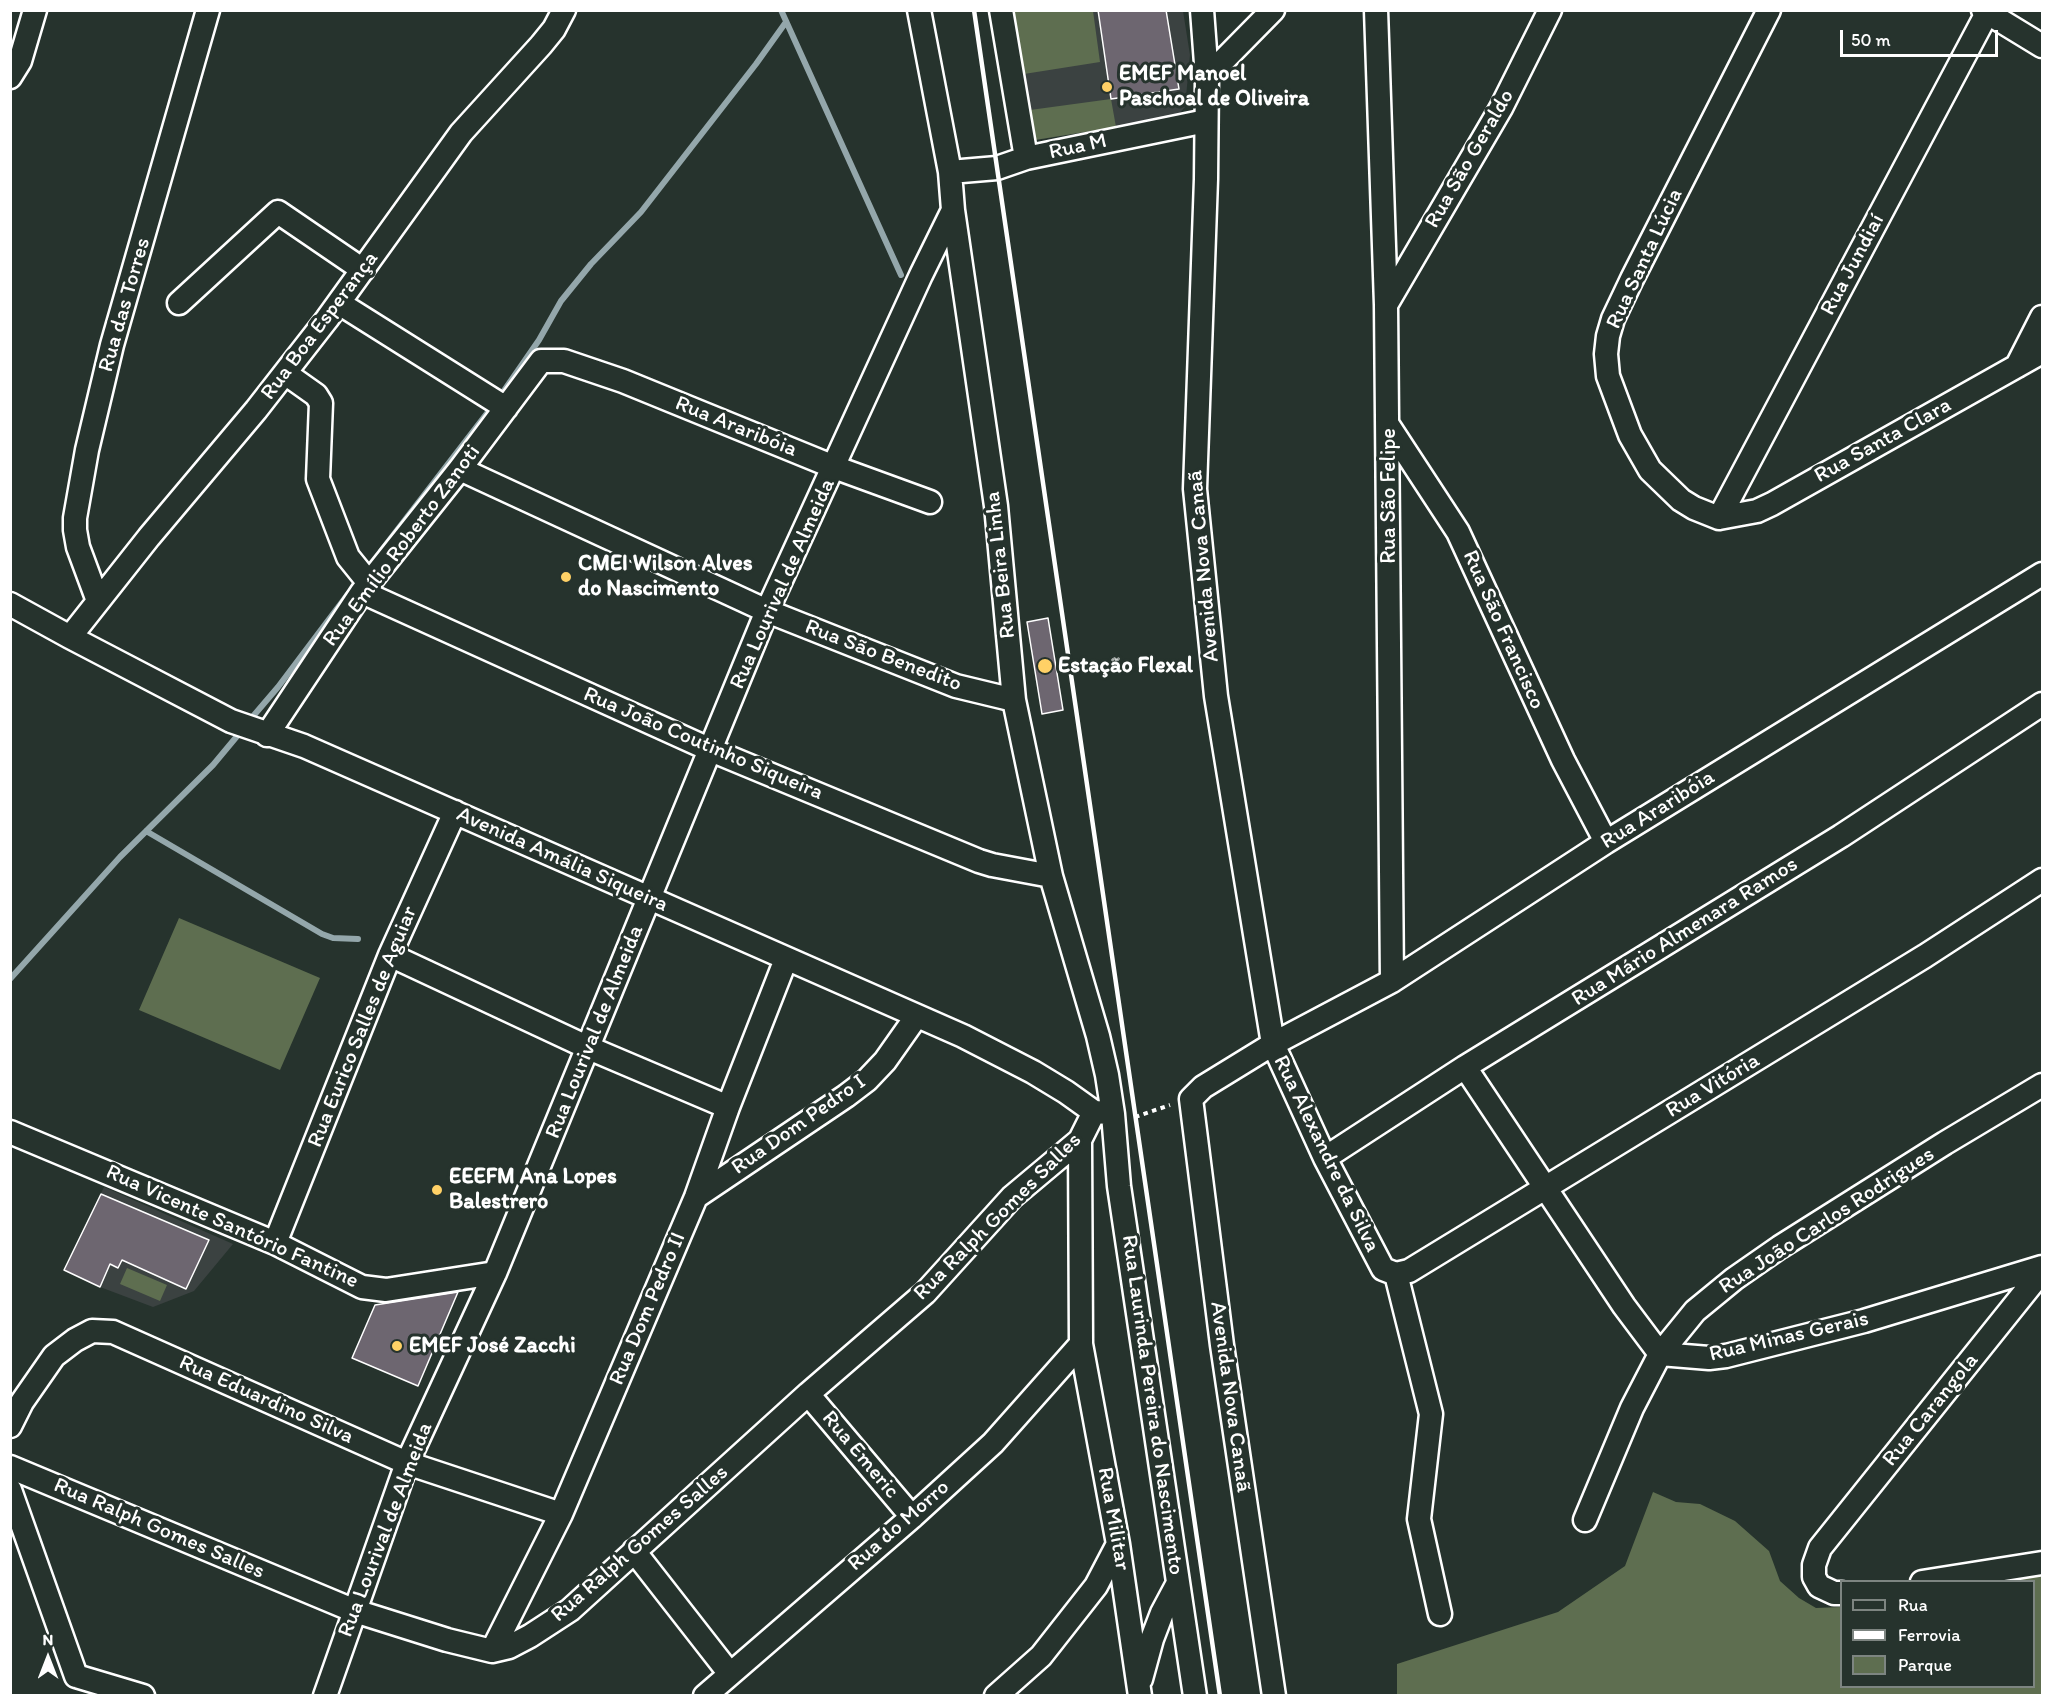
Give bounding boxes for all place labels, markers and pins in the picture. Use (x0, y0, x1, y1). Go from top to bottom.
place label: EMEF Manoel Paschoal de Oliveira (1119, 61, 1309, 112)
marker: EMEF Manoel Paschoal de Oliveira (1100, 80, 1114, 94)
place label: CMEI Wilson Alves do Nascimento (578, 551, 753, 602)
marker: CMEI Wilson Alves do Nascimento (559, 570, 573, 584)
place label: Estação Flexal (1058, 653, 1193, 679)
marker: Estação Flexal (1036, 657, 1054, 675)
place label: EEEFM Ana Lopes Balestrero (449, 1164, 617, 1216)
marker: EEEFM Ana Lopes Balestrero (430, 1183, 444, 1197)
place label: EMEF José Zacchi (409, 1333, 576, 1359)
marker: EMEF José Zacchi (390, 1339, 404, 1353)

